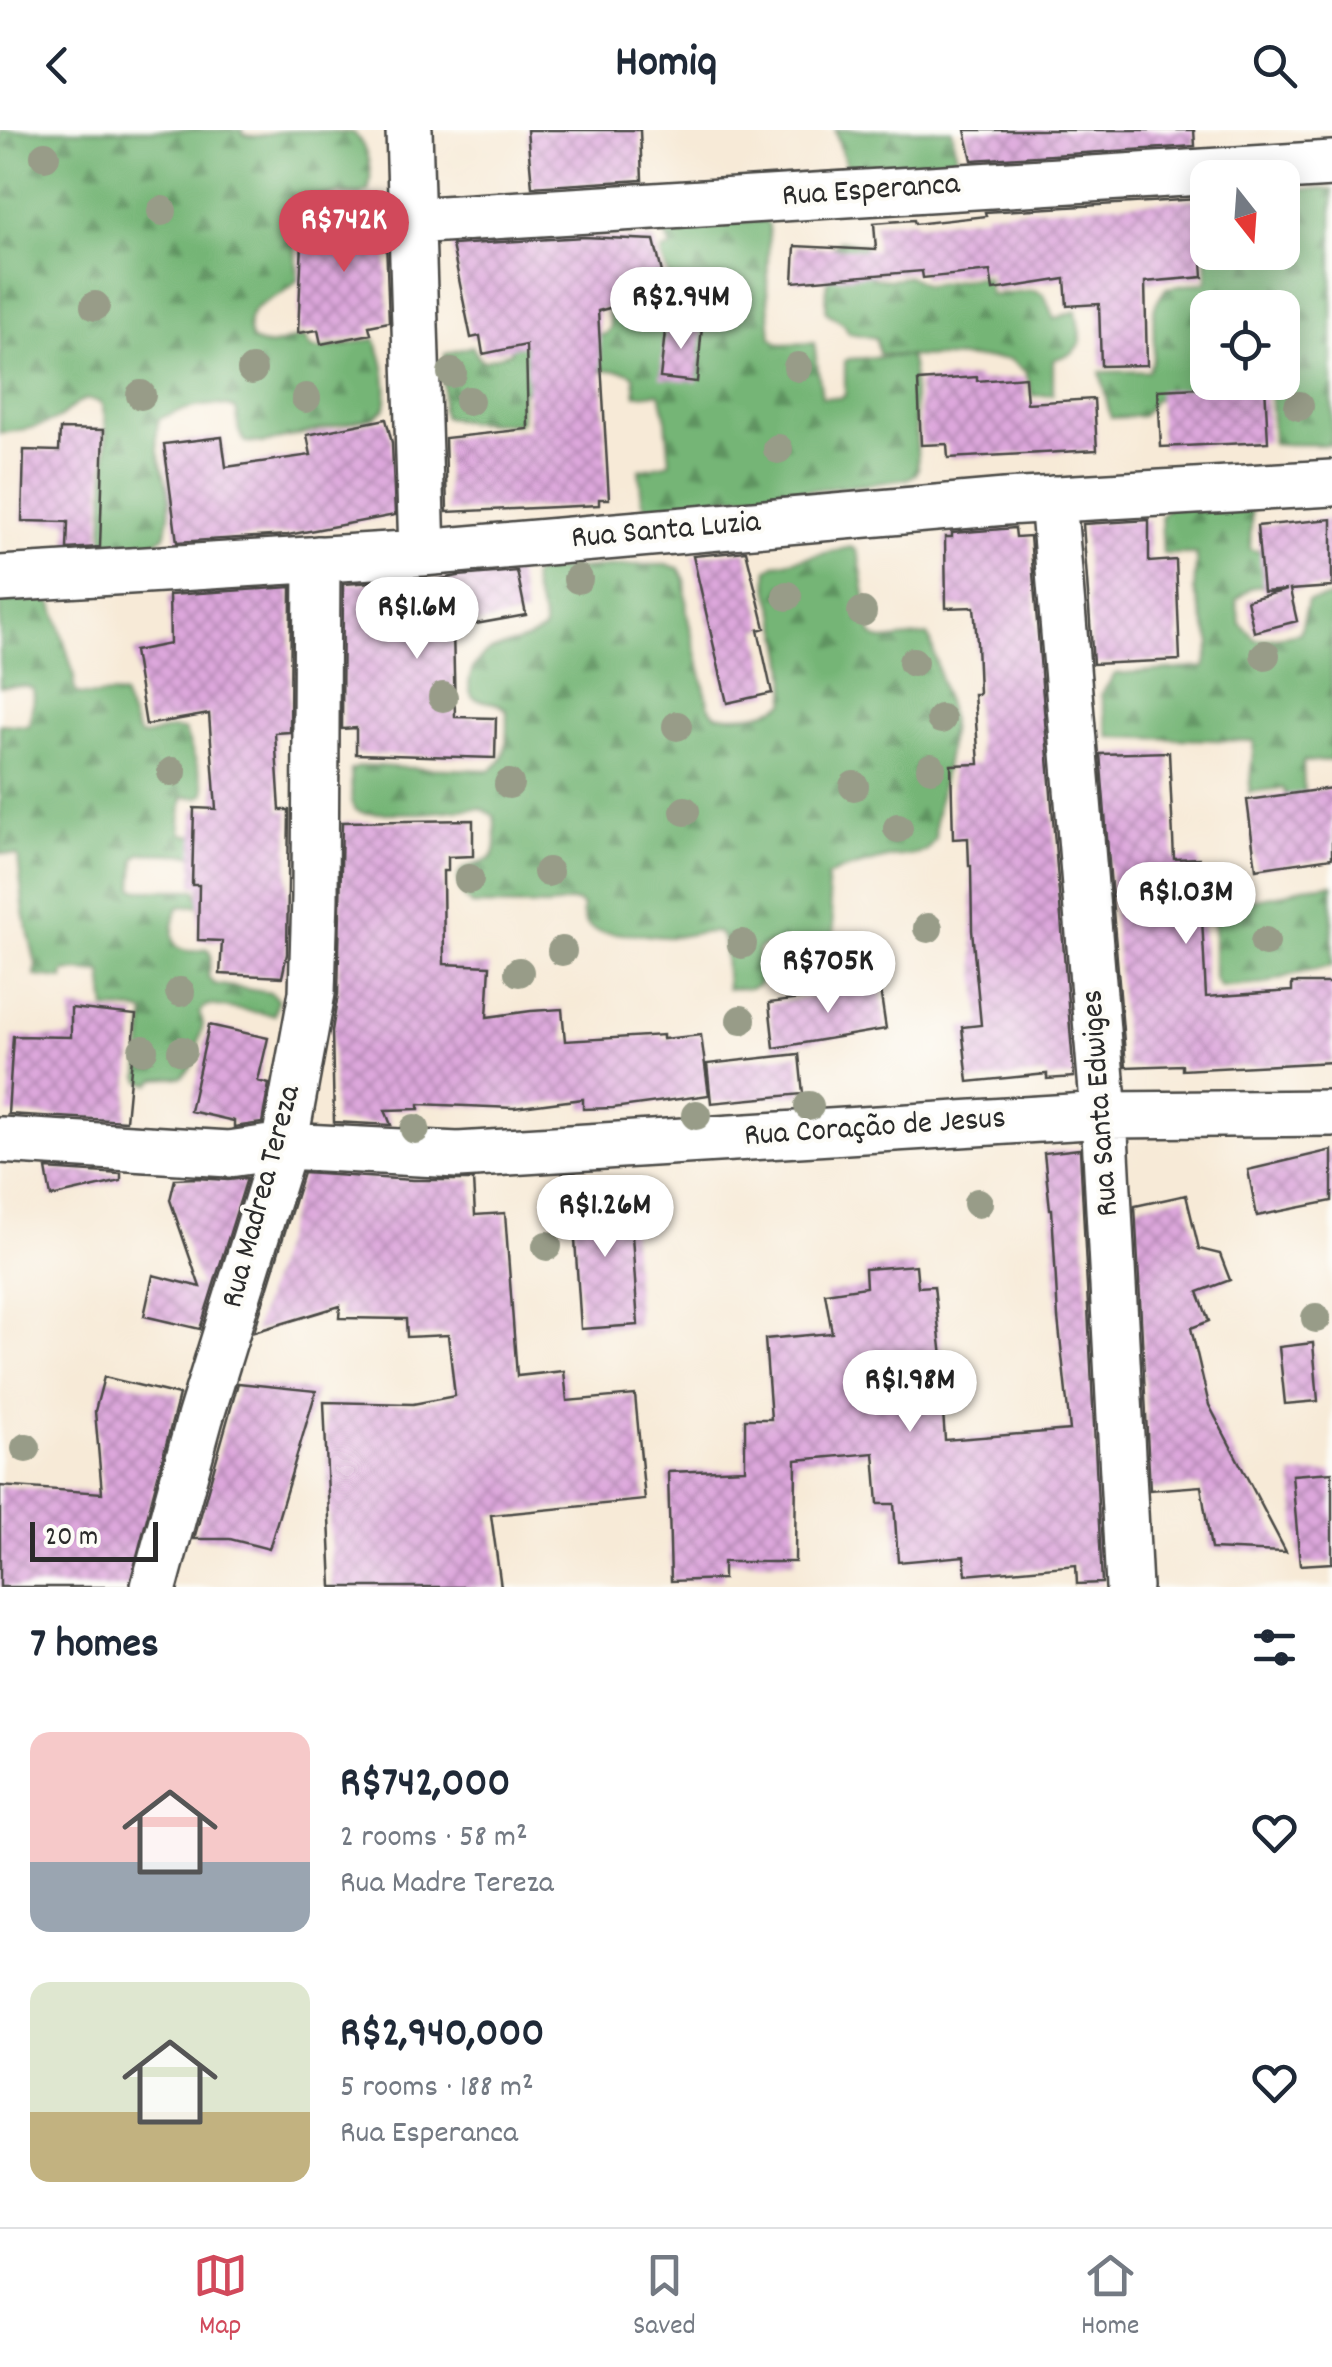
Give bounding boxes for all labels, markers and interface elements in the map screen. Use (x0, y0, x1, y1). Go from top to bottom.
text: Homiq (615, 33, 717, 97)
icon: back (30, 38, 85, 93)
icon: search (1247, 38, 1302, 93)
north arrow (1190, 160, 1300, 270)
map controls (1190, 160, 1300, 400)
street label: Rua Esperanca (781, 163, 962, 221)
pin: R$742K (263, 190, 425, 275)
text: R$742K (301, 199, 387, 245)
pin: R$2.94M (589, 267, 773, 352)
text: R$2.94M (632, 276, 730, 322)
button: locate (1190, 290, 1300, 400)
street label: Rua Santa Luzia (570, 501, 763, 563)
pin: R$1.6M (336, 577, 498, 662)
text: R$1.6M (378, 586, 456, 632)
pin: R$1.03M (1094, 862, 1278, 947)
text: R$1.03M (1139, 871, 1233, 917)
pin: R$705K (747, 931, 909, 1016)
text: R$705K (782, 940, 874, 986)
street label: Rua Santa Edwiges (1071, 988, 1133, 1218)
street label: Rua Madrea Tereza (211, 1080, 315, 1313)
street label: Rua Coração de Jesus (743, 1097, 1007, 1161)
pin: R$1.26M (513, 1175, 697, 1260)
text: R$1.26M (559, 1184, 651, 1230)
pin: R$1.98M (818, 1350, 1002, 1435)
text: R$1.98M (865, 1359, 955, 1405)
scale bar (30, 1517, 158, 1562)
text: 20 m (45, 1519, 98, 1559)
text: 7 homes (30, 1617, 159, 1677)
icon: filters (1247, 1620, 1302, 1675)
text: R$742,000 (340, 1756, 510, 1816)
icon: home (110, 1772, 230, 1892)
icon: heart (1247, 1805, 1302, 1860)
text: 2 rooms · 58 m² (340, 1816, 528, 1862)
text: Rua Madre Tereza (340, 1862, 554, 1908)
text: R$2,940,000 (340, 2006, 544, 2066)
icon: home (110, 2022, 230, 2142)
icon: heart (1247, 2055, 1302, 2110)
text: 5 rooms · 188 m² (340, 2066, 534, 2112)
text: Rua Esperanca (340, 2112, 518, 2158)
tab: Map (193, 2248, 248, 2348)
tab: Saved (633, 2248, 696, 2348)
tab: Home (1081, 2248, 1139, 2348)

